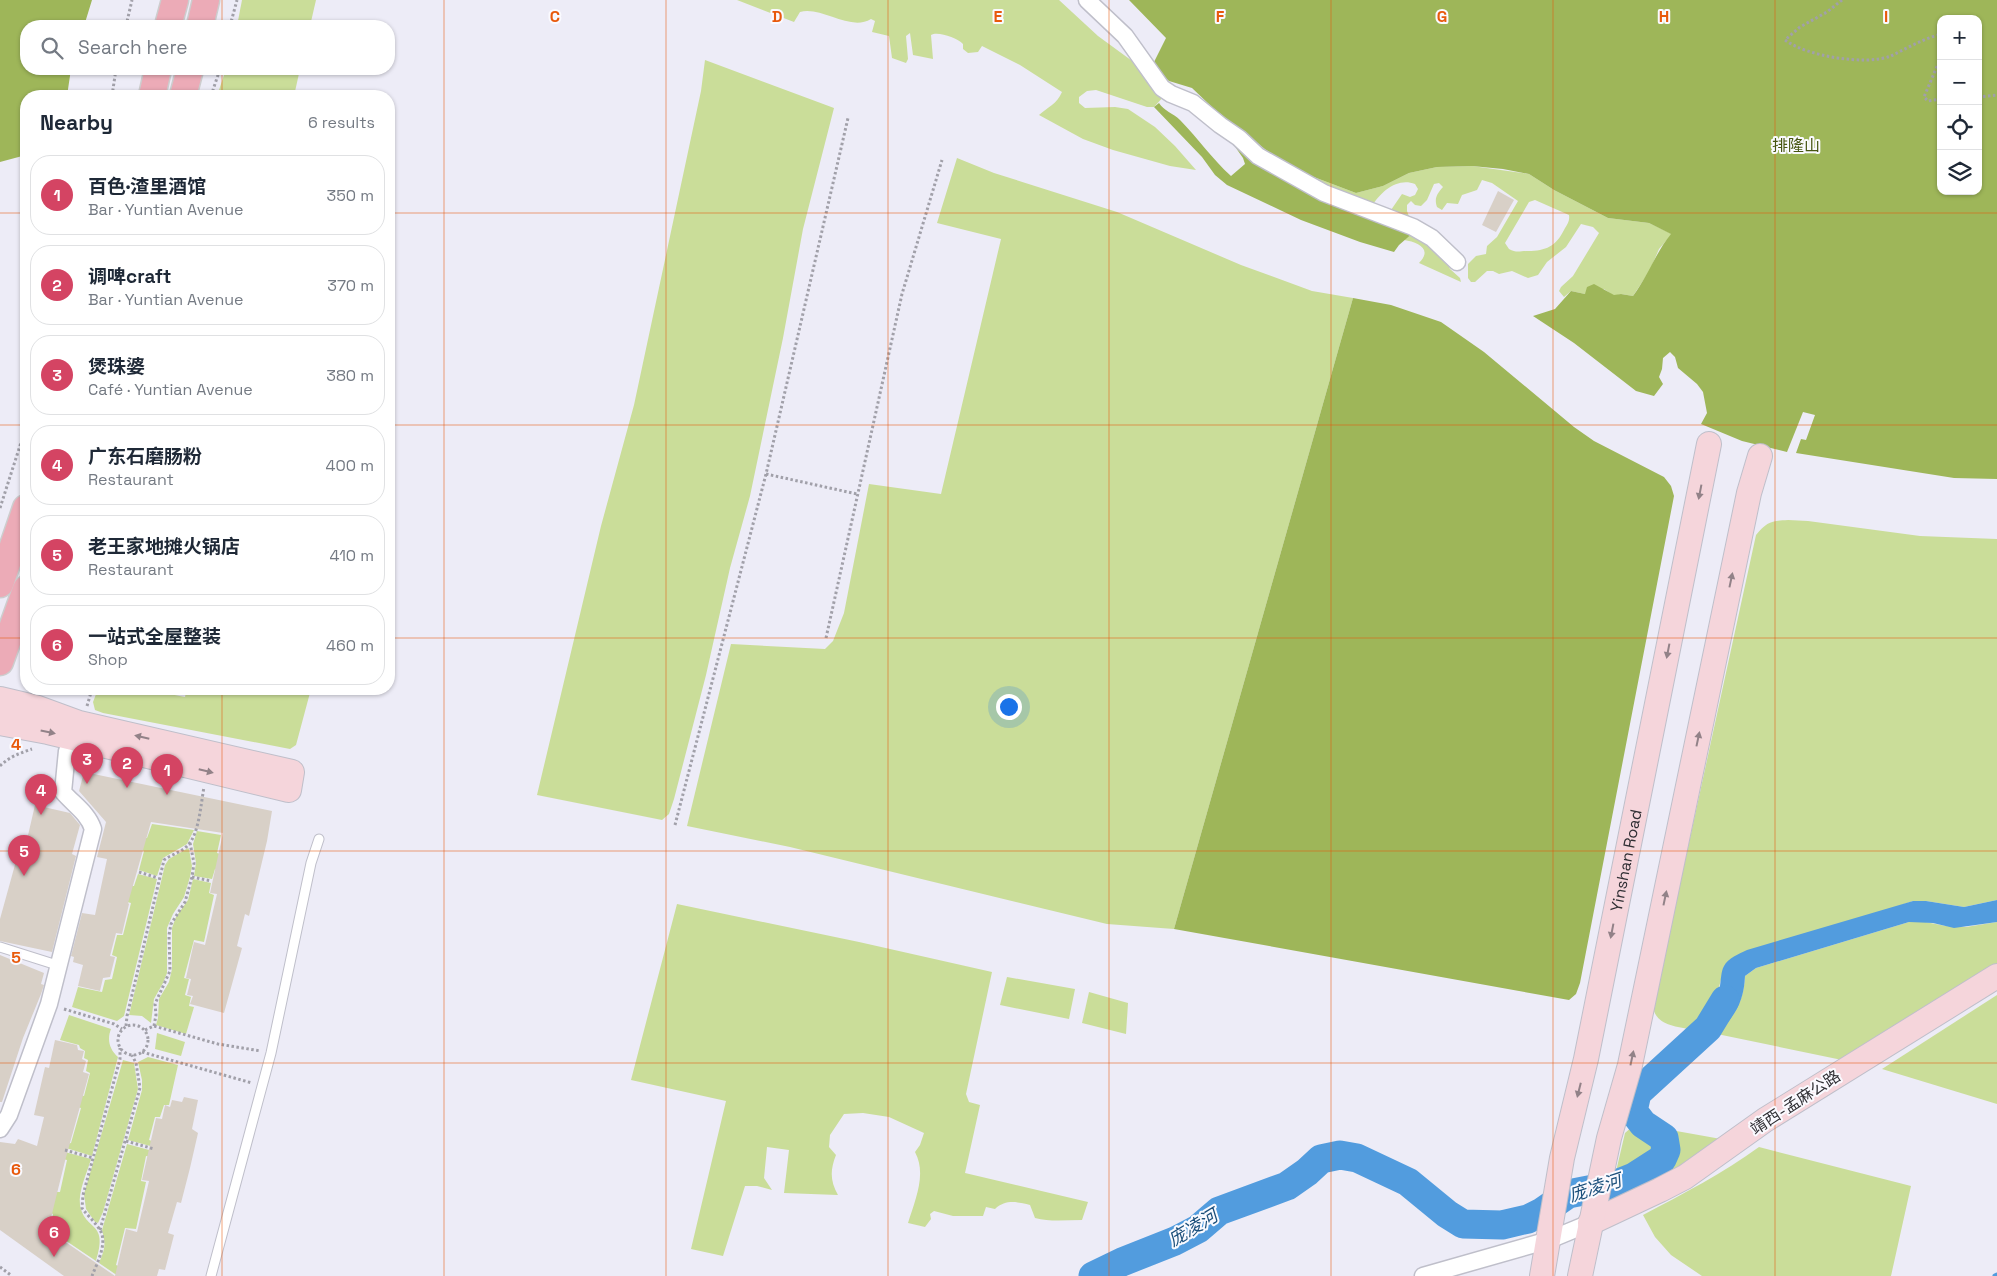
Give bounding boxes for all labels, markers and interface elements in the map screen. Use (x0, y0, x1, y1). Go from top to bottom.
text: C (550, 6, 560, 27)
text: D (772, 6, 782, 27)
text: E (994, 6, 1003, 27)
text: F (1216, 6, 1225, 27)
text: G (1437, 6, 1447, 27)
text: H (1659, 6, 1669, 27)
text: I (1884, 6, 1888, 27)
map controls (1937, 15, 1982, 195)
button: + (1937, 15, 1982, 60)
search box (20, 20, 395, 75)
icon: search (38, 34, 66, 62)
text: Search here (78, 35, 188, 60)
button: − (1937, 60, 1982, 105)
button: locate (1937, 105, 1982, 150)
text: Nearby (40, 109, 113, 136)
text: 6 results (308, 112, 375, 133)
park label: 排隆山 (1772, 135, 1820, 156)
button: layers (1937, 150, 1982, 195)
text: 百色·渣里酒馆 (88, 174, 206, 199)
text: 1 (53, 185, 61, 206)
text: 350 m (327, 185, 374, 206)
text: Bar · Yuntian Avenue (88, 199, 243, 220)
text: 调啤craft (88, 264, 172, 289)
text: 2 (52, 275, 62, 296)
text: 370 m (327, 275, 374, 296)
text: Bar · Yuntian Avenue (88, 289, 243, 310)
text: 煲珠婆 (88, 354, 145, 379)
text: 3 (52, 365, 62, 386)
text: 380 m (326, 365, 374, 386)
text: Café · Yuntian Avenue (88, 379, 253, 400)
text: 广东石磨肠粉 (88, 444, 202, 469)
text: 4 (52, 455, 62, 476)
text: 400 m (326, 455, 374, 476)
text: Restaurant (88, 469, 174, 490)
one-way arrow (1696, 485, 1704, 500)
text: 老王家地摊火锅店 (88, 534, 240, 559)
text: 5 (52, 545, 62, 566)
text: 410 m (330, 545, 374, 566)
text: Restaurant (88, 559, 174, 580)
one-way arrow (1727, 573, 1735, 588)
text: 一站式全屋整装 (88, 624, 221, 649)
text: 6 (52, 635, 62, 656)
text: 460 m (326, 635, 374, 656)
one-way arrow (1664, 644, 1672, 659)
text: Shop (88, 649, 128, 670)
your location (996, 694, 1022, 720)
one-way arrow (40, 729, 56, 737)
one-way arrow (1694, 732, 1702, 747)
one-way arrow (134, 733, 149, 741)
text: 4 (11, 734, 21, 755)
pin: 3 (71, 743, 103, 784)
pin: 2 (111, 747, 143, 788)
pin: 1 (151, 754, 183, 795)
one-way arrow (198, 767, 213, 775)
pin: 4 (25, 774, 57, 815)
street label: Yinshan Road (1606, 807, 1647, 914)
pin: 5 (8, 835, 40, 876)
one-way arrow (1661, 891, 1669, 906)
one-way arrow (1608, 923, 1616, 938)
text: 5 (11, 947, 21, 968)
one-way arrow (1628, 1050, 1636, 1065)
street label: 靖西-孟麻公路 (1746, 1065, 1844, 1139)
one-way arrow (1575, 1082, 1583, 1097)
text: 6 (11, 1159, 21, 1180)
water label: 庞凌河 (1566, 1167, 1627, 1207)
water label: 庞凌河 (1164, 1202, 1224, 1251)
pin: 6 (38, 1216, 70, 1257)

